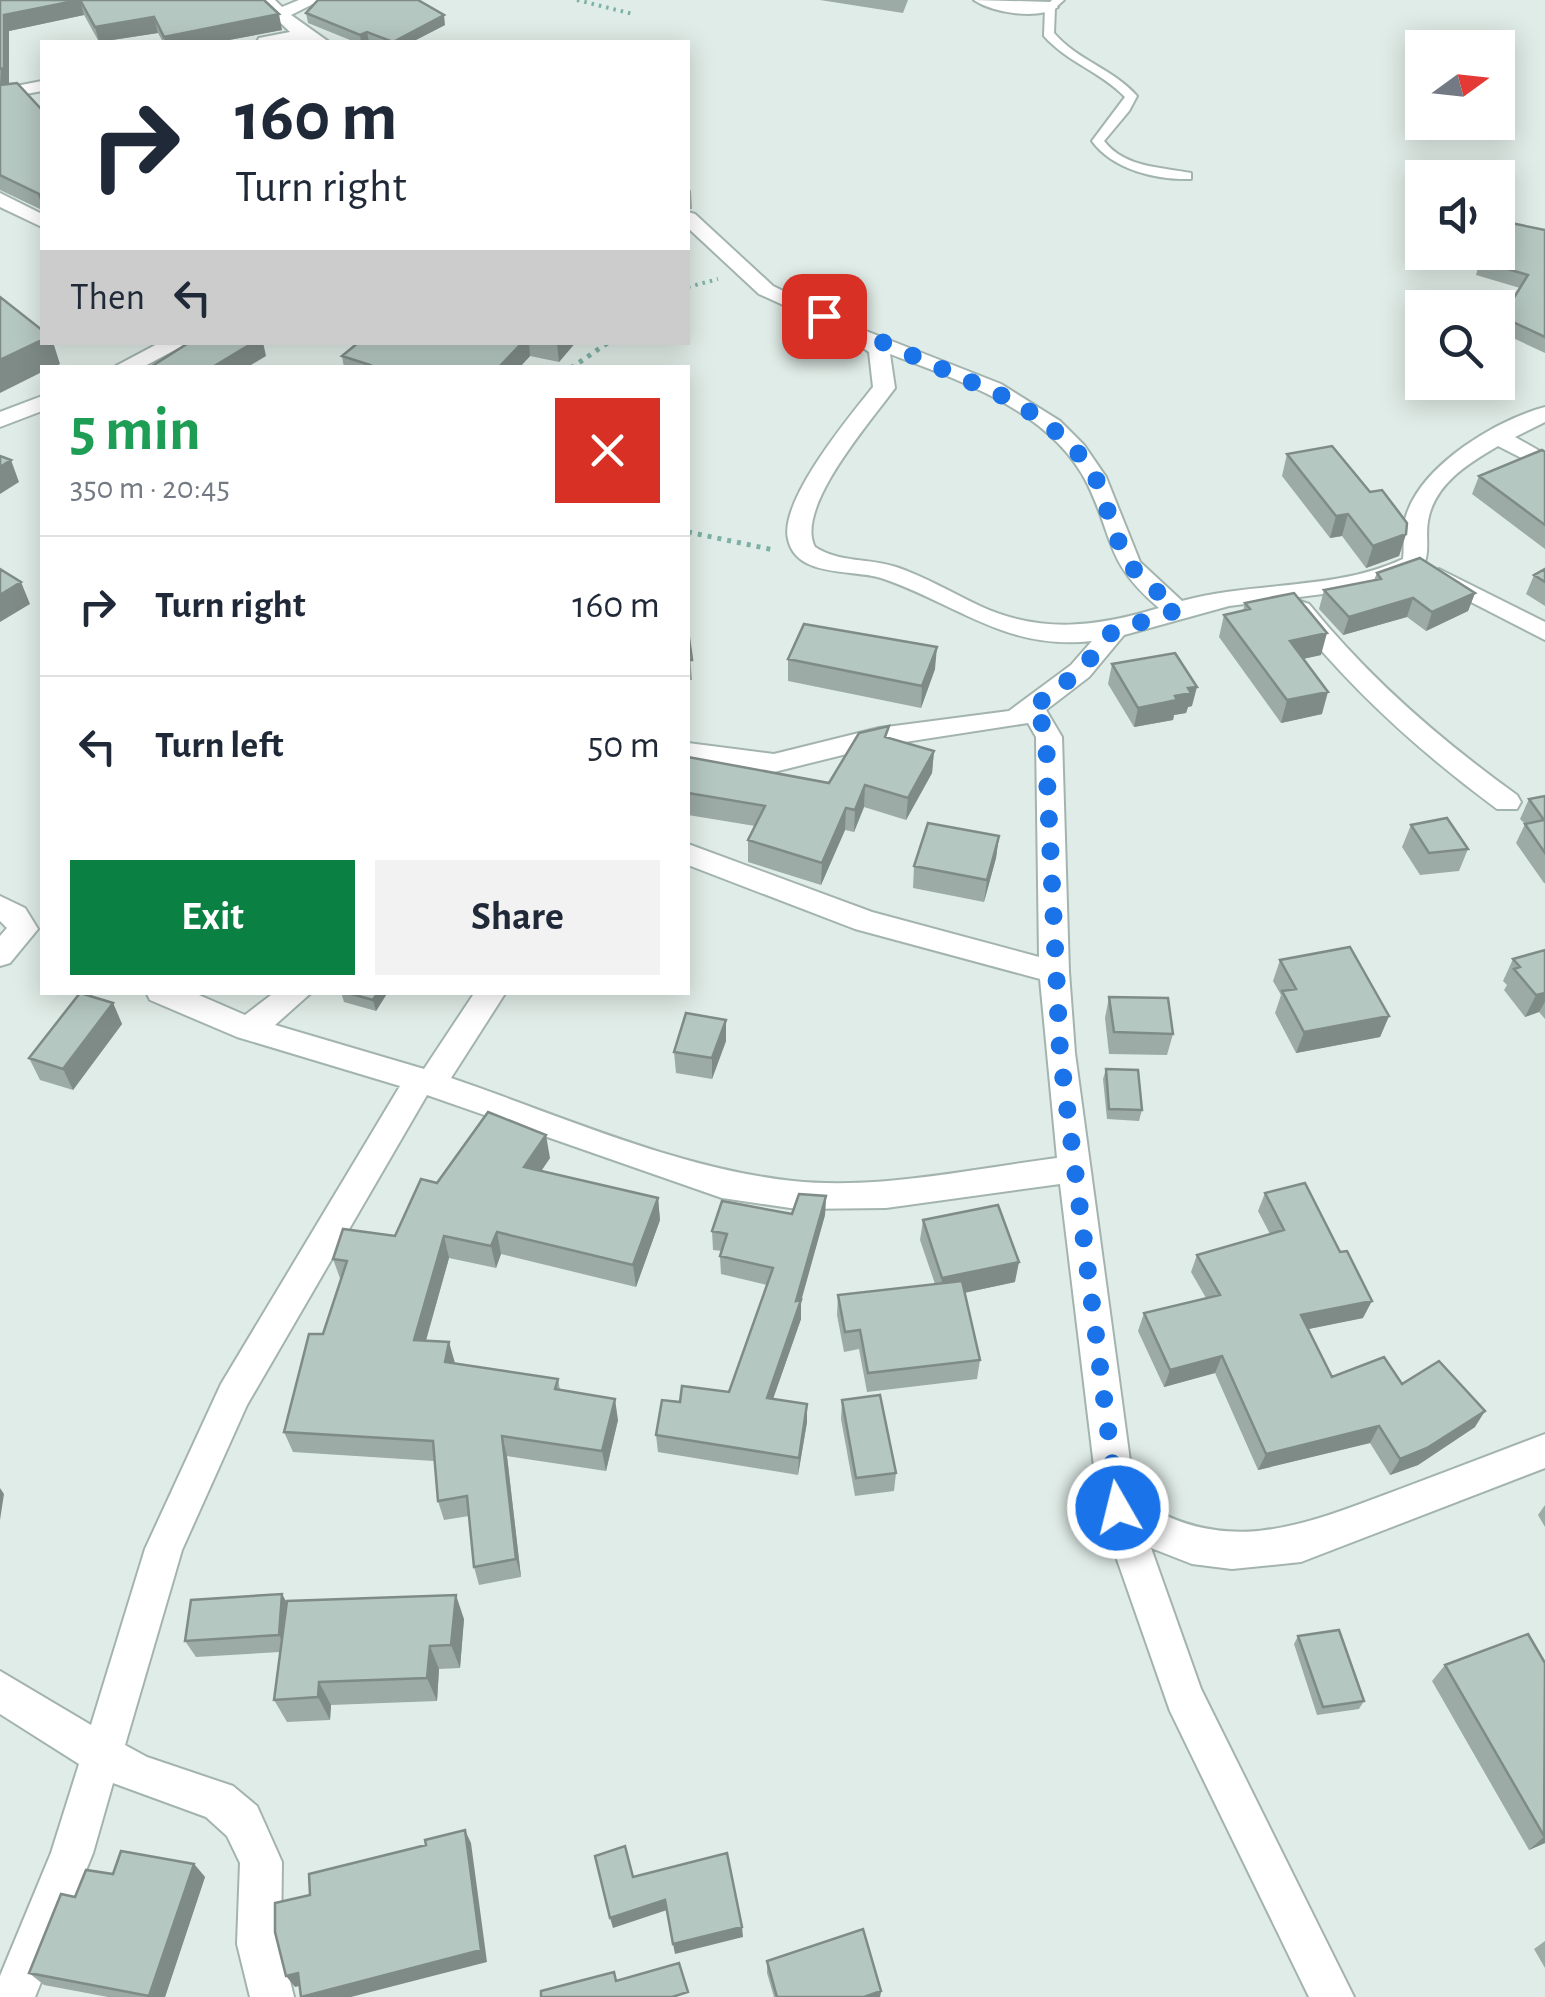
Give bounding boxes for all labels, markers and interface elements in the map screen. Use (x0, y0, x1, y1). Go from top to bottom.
north arrow (1405, 30, 1515, 140)
map controls (1405, 30, 1515, 400)
icon: right (70, 80, 200, 210)
text: 160 m (235, 83, 398, 153)
button: sound (1405, 160, 1515, 270)
text: Turn right (235, 165, 407, 210)
icon: left (165, 270, 220, 325)
pin (782, 274, 867, 359)
text: Then (70, 279, 145, 317)
icon: arrive (797, 289, 852, 344)
button: search (1405, 290, 1515, 400)
button: close (555, 398, 660, 503)
text: 5 min (70, 401, 201, 461)
text: 350 m · 20:45 (70, 472, 230, 504)
icon: right (70, 579, 125, 634)
text: Turn right (155, 587, 305, 625)
text: 160 m (572, 587, 660, 625)
icon: left (70, 719, 125, 774)
text: Turn left (155, 727, 283, 765)
text: 50 m (587, 727, 660, 765)
button: Exit (70, 860, 355, 975)
button: Share (375, 860, 660, 975)
position arrow (1066, 1456, 1170, 1560)

